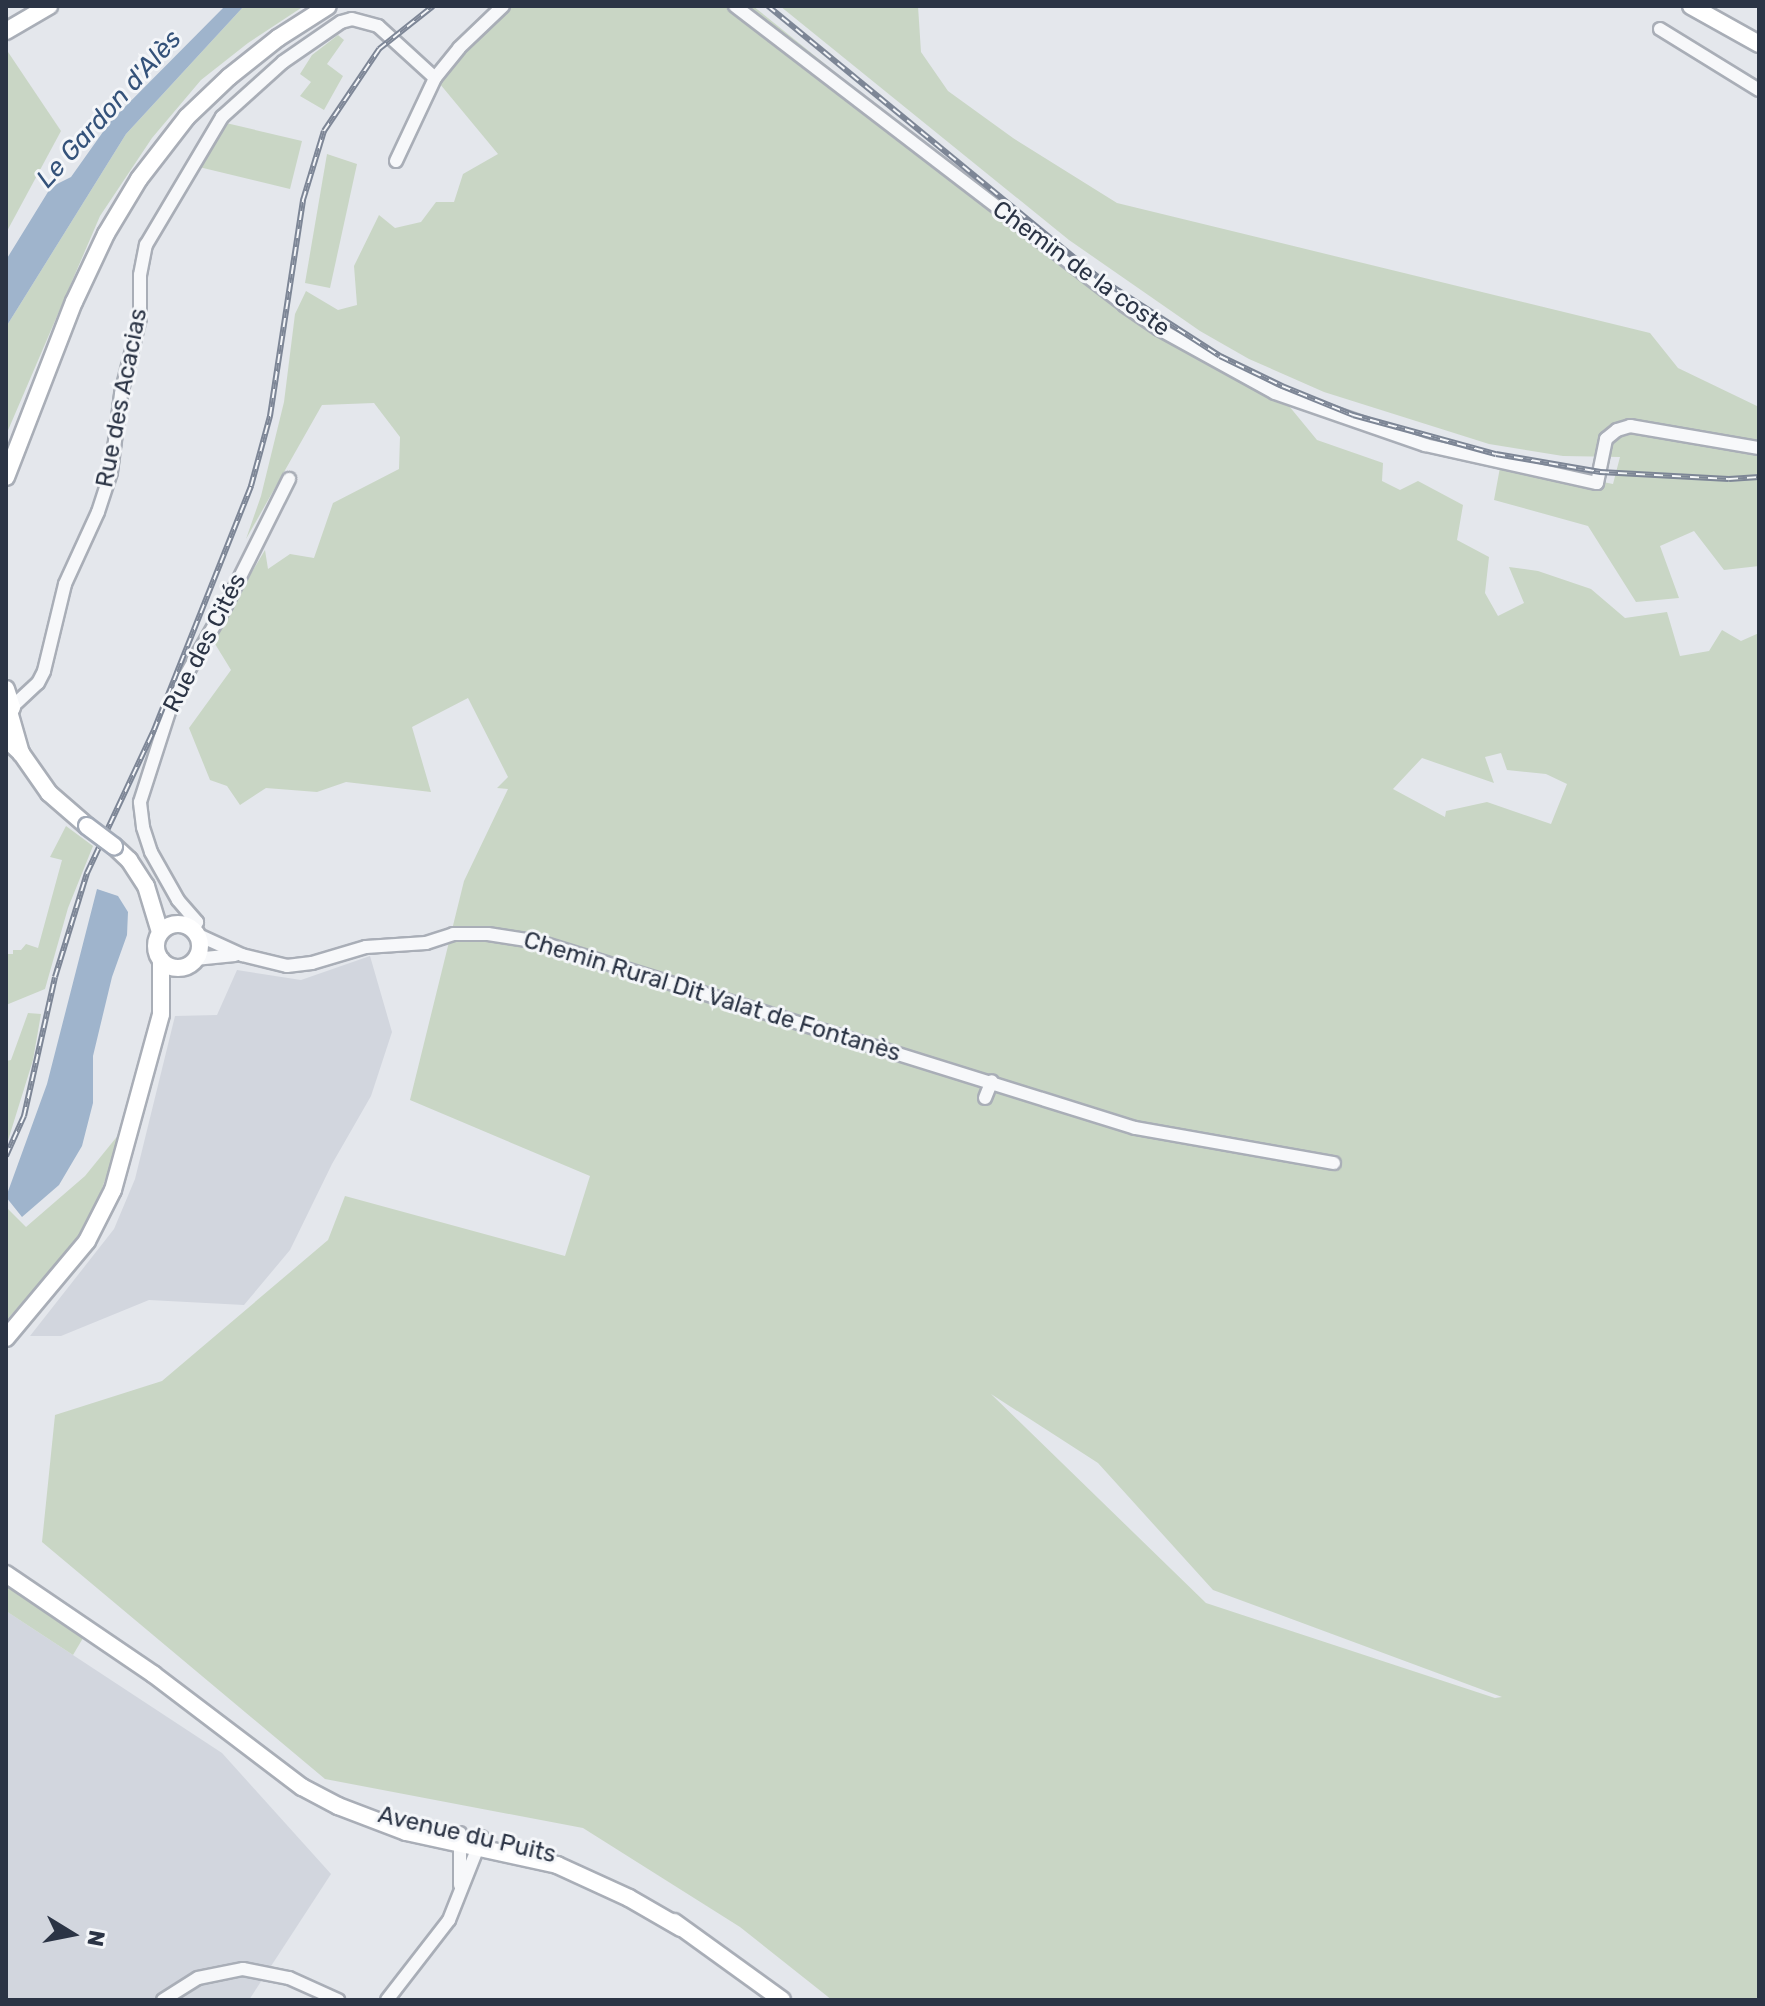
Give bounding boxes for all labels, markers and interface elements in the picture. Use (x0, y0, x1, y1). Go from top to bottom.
water label: Le Gardon d'Alès (30, 24, 188, 194)
street label: Chemin de la coste (987, 195, 1175, 343)
street label: Rue des Acacias (90, 306, 154, 490)
street label: Rue des Cités (158, 569, 252, 717)
street label: Chemin Rural Dit Valat de Fontanès (520, 926, 904, 1068)
street label: Avenue du Puits (375, 1801, 559, 1869)
north arrow (32, 1894, 112, 1974)
text: N (81, 1928, 111, 1948)

